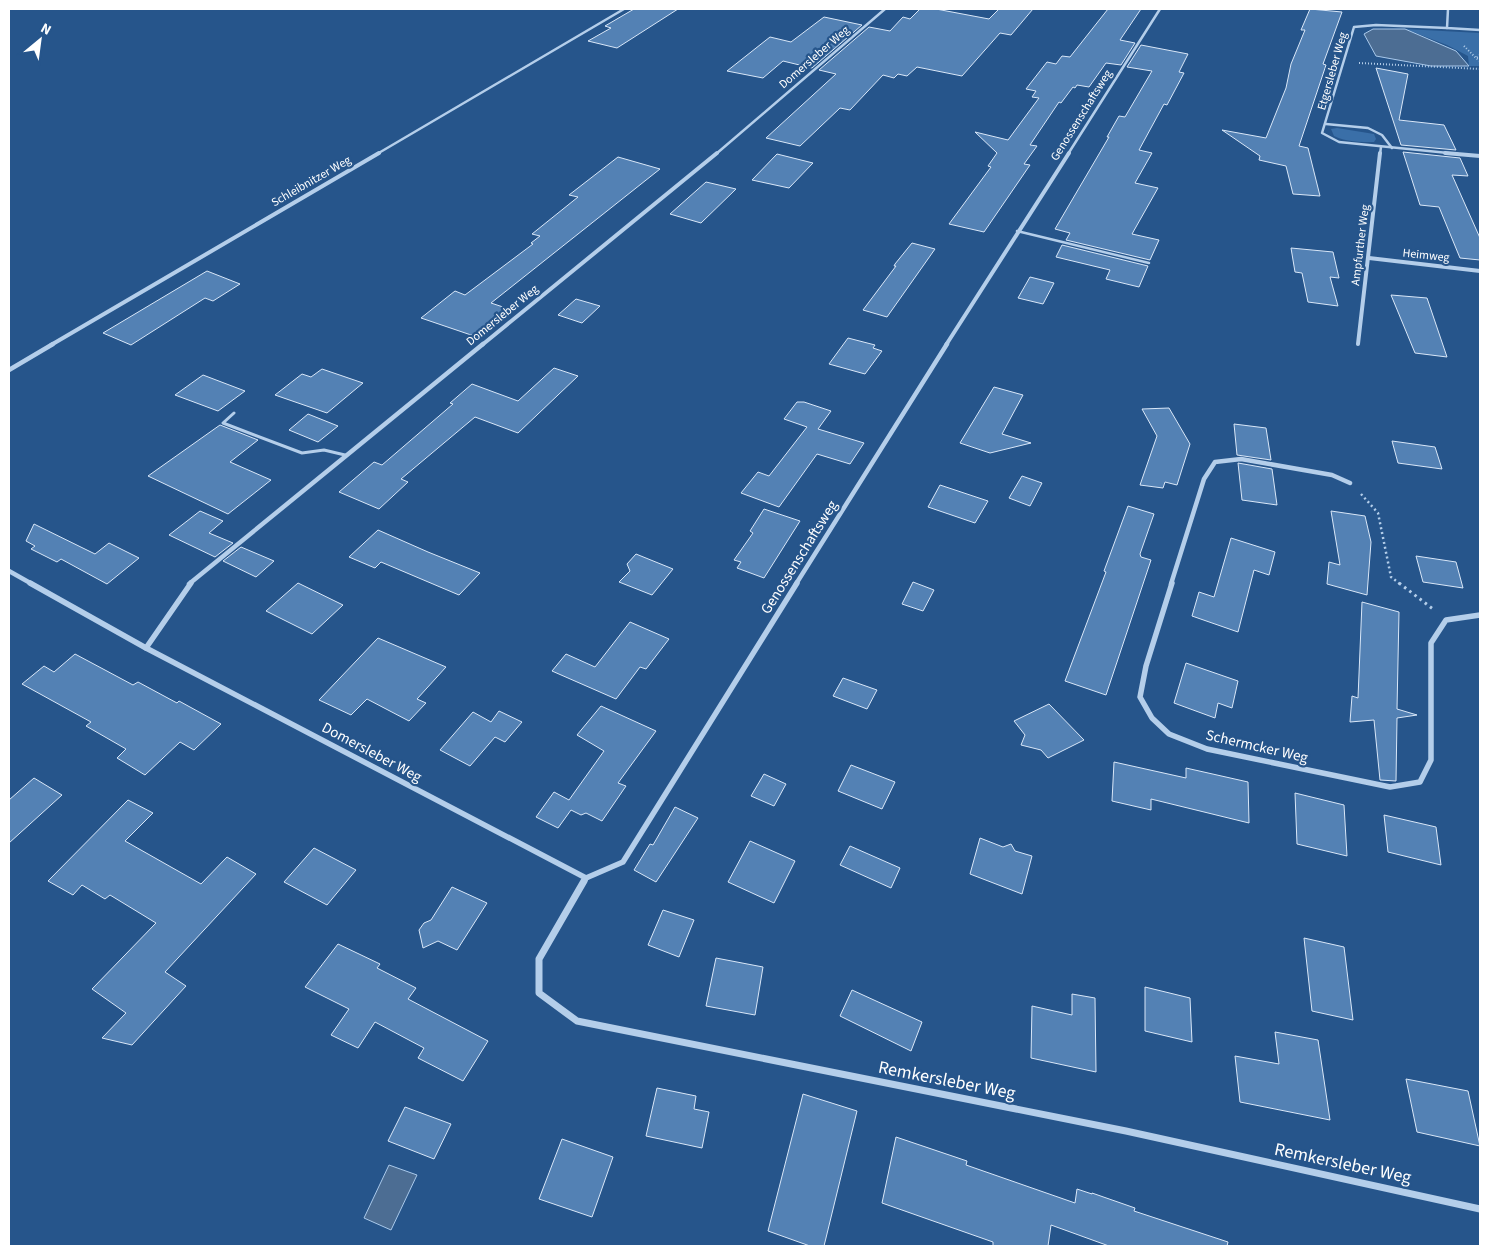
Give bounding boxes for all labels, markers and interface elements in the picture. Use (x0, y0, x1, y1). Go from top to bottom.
north arrow (15, 15, 65, 65)
text: N (37, 19, 55, 41)
street label: Domersleber Weg (775, 22, 853, 93)
street label: Etgersleber Weg (1313, 30, 1352, 112)
street label: Genossenschaftsweg (1047, 66, 1116, 164)
street label: Schleibnitzer Weg (268, 152, 354, 211)
street label: Ampfurther Weg (1347, 203, 1374, 287)
street label: Heimweg (1402, 245, 1450, 266)
street label: Domersleber Weg (463, 281, 542, 350)
street label: Genossenschaftsweg (756, 496, 843, 618)
street label: Domersleber Weg (318, 717, 426, 788)
street label: Schermcker Weg (1204, 725, 1311, 769)
street label: Remkersleber Weg (876, 1055, 1018, 1106)
street label: Remkersleber Weg (1272, 1137, 1414, 1190)

